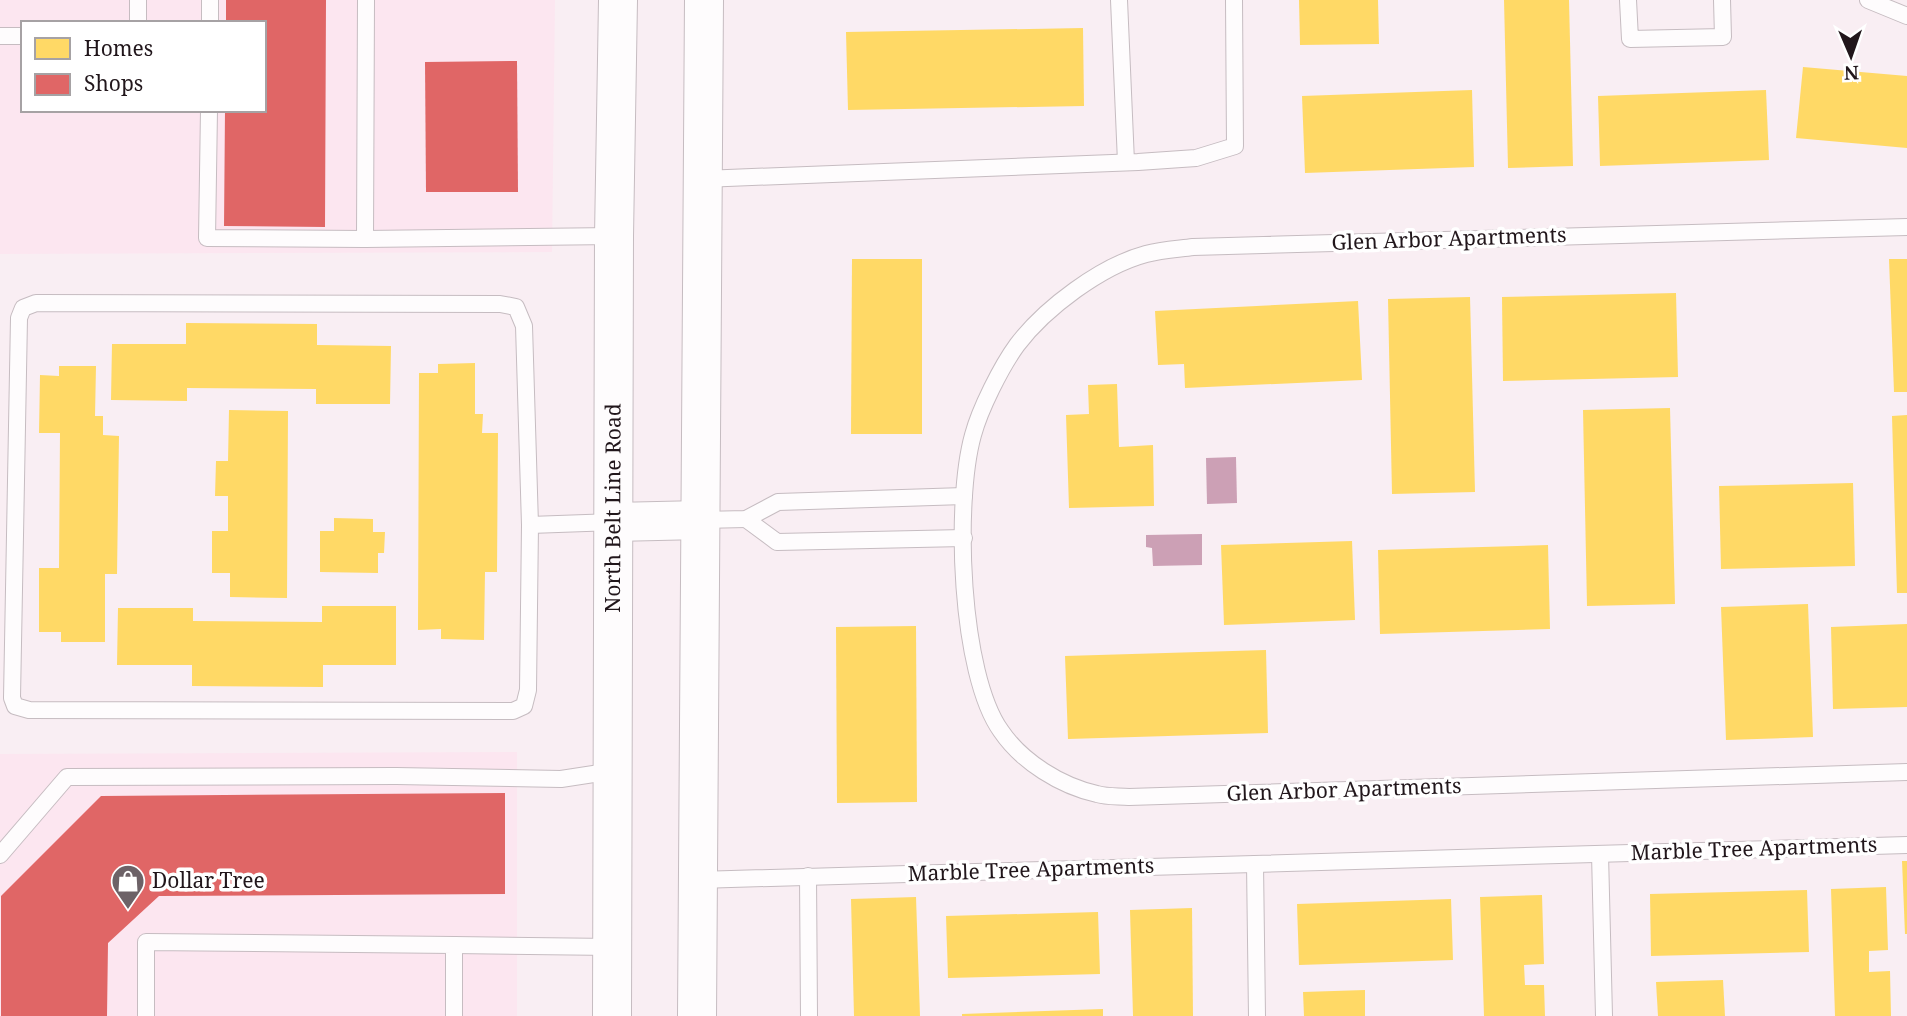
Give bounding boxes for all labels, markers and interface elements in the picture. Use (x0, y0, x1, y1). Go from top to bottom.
legend (21, 21, 266, 112)
north arrow (1816, 21, 1886, 91)
text: Homes (84, 34, 153, 62)
text: N (1844, 60, 1860, 86)
text: Shops (84, 69, 143, 97)
street label: Glen Arbor Apartments (1331, 220, 1567, 256)
street label: North Belt Line Road (598, 403, 627, 613)
street label: Glen Arbor Apartments (1226, 771, 1462, 807)
street label: Marble Tree Apartments (1630, 830, 1878, 866)
street label: Marble Tree Apartments (907, 851, 1155, 887)
shop icon: Dollar Tree (109, 862, 147, 911)
place label: Dollar Tree (152, 866, 265, 894)

